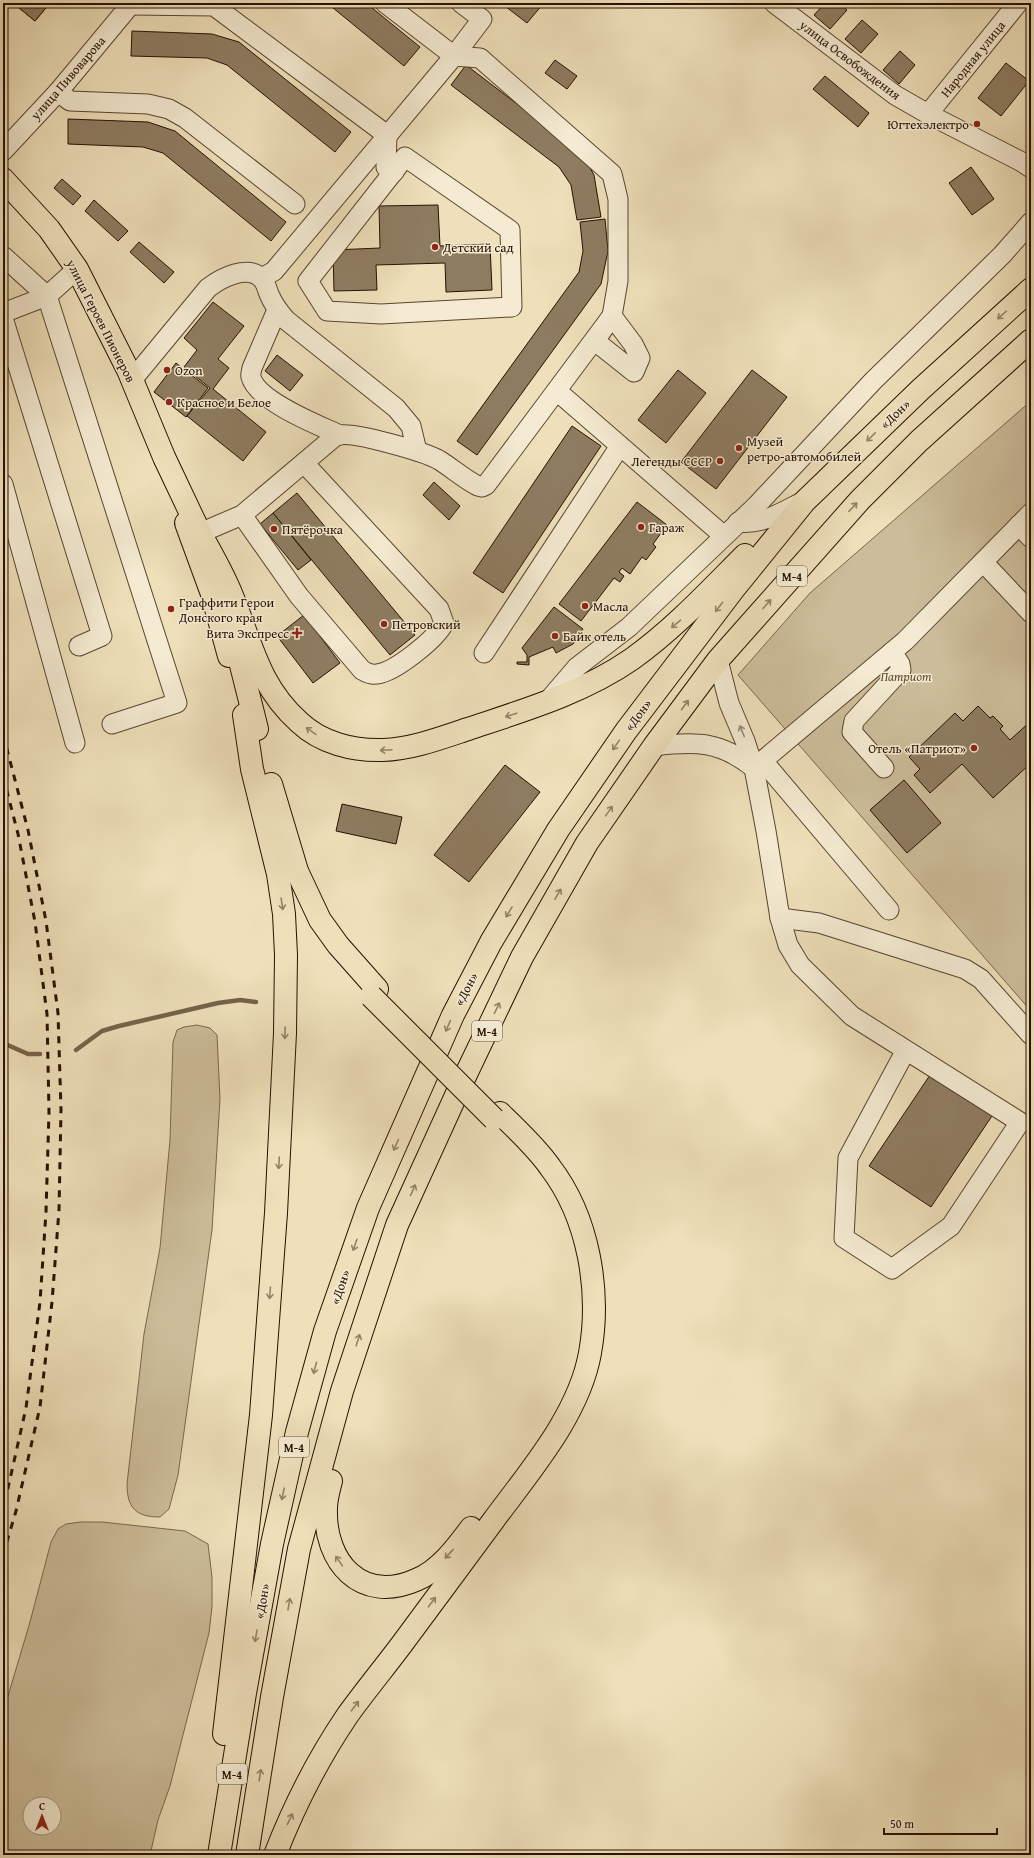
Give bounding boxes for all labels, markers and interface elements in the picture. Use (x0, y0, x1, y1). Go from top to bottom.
street label: улица Освобождения (795, 15, 905, 105)
street label: Народная улица (936, 16, 1010, 101)
street label: улица Пивоварова (25, 31, 110, 125)
place label: Югтехэлектро (887, 115, 969, 134)
marker: Югтехэлектро (972, 119, 982, 129)
place label: Детский сад (442, 238, 514, 257)
marker: Детский сад (430, 242, 440, 252)
street label: улица Героев Пионеров (61, 255, 140, 386)
one-way arrow (997, 310, 1007, 320)
place label: Ozon (175, 361, 203, 380)
marker: Ozon (162, 365, 172, 375)
place label: Красное и Белое (177, 393, 271, 412)
street label: «Дон» (876, 395, 914, 433)
marker: Красное и Белое (164, 397, 174, 407)
place label: Музей ретро-автомобилей (747, 432, 862, 466)
one-way arrow (866, 432, 876, 442)
marker: Музей ретро-автомобилей (734, 443, 744, 453)
place label: Легенды СССР (631, 452, 712, 471)
marker: Легенды СССР (715, 456, 725, 466)
one-way arrow (848, 502, 858, 512)
place label: Гараж (649, 518, 685, 537)
place label: Пятёрочка (282, 520, 344, 539)
marker: Гараж (636, 522, 646, 532)
marker: Пятёрочка (269, 524, 279, 534)
road number: М-4 (777, 566, 807, 586)
place label: Граффити Герои Донского края (178, 593, 275, 627)
place label: Масла (593, 597, 629, 616)
one-way arrow (762, 599, 772, 609)
marker: Масла (580, 601, 590, 611)
one-way arrow (715, 602, 724, 613)
marker: Граффити Герои Донского края (166, 604, 176, 614)
place label: Петровский (392, 615, 461, 634)
marker: Петровский (379, 619, 389, 629)
one-way arrow (670, 619, 681, 628)
place label: Вита Экспресс (207, 624, 289, 643)
place label: Байк отель (563, 627, 626, 646)
marker: Вита Экспресс (292, 628, 302, 638)
marker: Байк отель (550, 631, 560, 641)
park label: Патриот (880, 667, 932, 686)
street label: «Дон» (620, 695, 656, 735)
one-way arrow (681, 699, 689, 710)
one-way arrow (505, 711, 517, 719)
one-way arrow (737, 726, 745, 738)
one-way arrow (306, 727, 317, 735)
one-way arrow (612, 739, 620, 751)
place label: Отель «Патриот» (868, 739, 966, 758)
marker: Отель «Патриот» (969, 743, 979, 753)
one-way arrow (380, 746, 393, 753)
one-way arrow (605, 805, 614, 816)
one-way arrow (555, 888, 563, 900)
one-way arrow (279, 897, 287, 910)
one-way arrow (505, 906, 513, 918)
street label: «Дон» (449, 969, 483, 1009)
one-way arrow (494, 1003, 502, 1015)
one-way arrow (444, 1020, 451, 1032)
road number: М-4 (472, 1021, 502, 1041)
one-way arrow (281, 1026, 289, 1039)
one-way arrow (392, 1139, 399, 1151)
one-way arrow (275, 1156, 282, 1169)
one-way arrow (410, 1184, 418, 1196)
one-way arrow (351, 1238, 359, 1250)
street label: «Дон» (325, 1267, 355, 1307)
one-way arrow (267, 1286, 274, 1299)
one-way arrow (355, 1335, 363, 1347)
one-way arrow (310, 1362, 318, 1375)
road number: М-4 (279, 1437, 309, 1457)
one-way arrow (279, 1488, 287, 1501)
one-way arrow (445, 1549, 454, 1559)
one-way arrow (335, 1556, 343, 1567)
street label: «Дон» (250, 1582, 274, 1620)
one-way arrow (428, 1597, 436, 1608)
one-way arrow (285, 1598, 293, 1611)
one-way arrow (251, 1629, 259, 1642)
one-way arrow (351, 1701, 359, 1712)
road number: М-4 (217, 1764, 247, 1784)
one-way arrow (256, 1769, 264, 1782)
north arrow (22, 1796, 62, 1836)
text: С (39, 1798, 45, 1814)
scale bar (884, 1810, 997, 1836)
one-way arrow (287, 1813, 294, 1825)
text: 50 m (890, 1815, 914, 1832)

